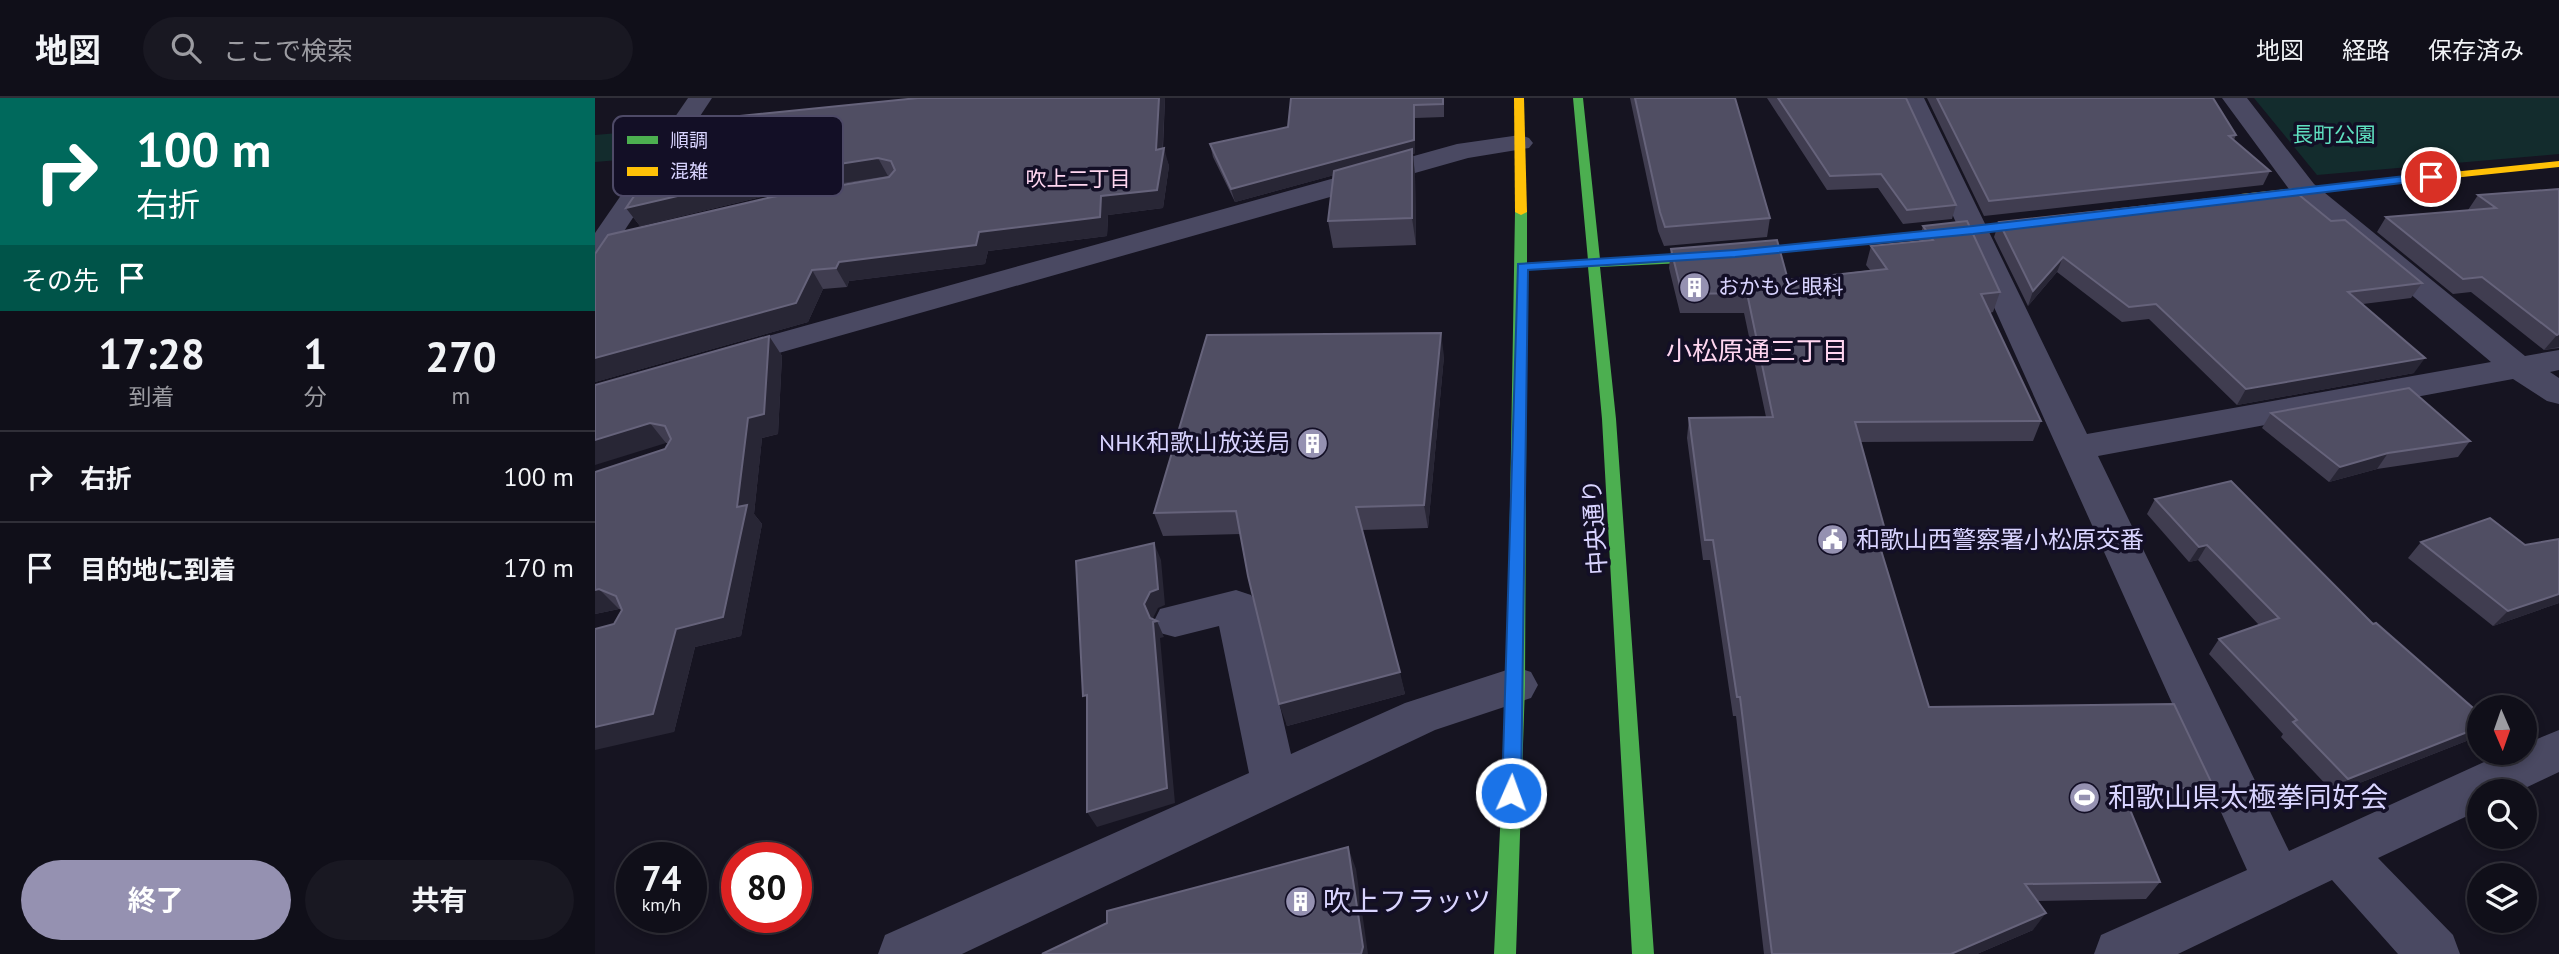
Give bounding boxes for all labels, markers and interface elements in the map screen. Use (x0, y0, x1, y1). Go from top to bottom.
search box (143, 17, 633, 80)
text: 地図 (35, 28, 101, 71)
icon: search (167, 29, 205, 67)
text: ここで検索 (223, 34, 353, 67)
text: 地図 (2256, 35, 2304, 66)
text: 経路 (2342, 35, 2390, 66)
text: 保存済み (2428, 35, 2524, 66)
legend (613, 116, 843, 196)
text: 100 m (136, 117, 271, 181)
park label: 長町公園 (2292, 121, 2376, 148)
icon: right (21, 126, 112, 217)
text: 順調 (670, 128, 708, 152)
pin (2401, 147, 2461, 207)
icon: arrive (2412, 158, 2450, 196)
text: 混雑 (670, 159, 708, 183)
district label: 吹上二丁目 (1026, 165, 1131, 192)
text: 右折 (136, 183, 200, 225)
icon: arrive (113, 259, 151, 297)
text: その先 (21, 264, 99, 297)
building icon: おかもと眼科 (1678, 270, 1712, 304)
place label: おかもと眼科 (1718, 273, 1844, 300)
text: 17:28 (98, 326, 205, 381)
text: 1 (303, 326, 327, 381)
text: 270 (425, 329, 497, 384)
district label: 小松原通三丁目 (1666, 334, 1848, 367)
text: m (452, 381, 470, 410)
text: 到着 (129, 382, 175, 411)
text: 分 (304, 382, 327, 411)
building icon: NHK和歌山放送局 (1296, 426, 1330, 460)
place label: NHK和歌山放送局 (1099, 427, 1290, 458)
icon: right (21, 458, 59, 496)
text: 100 m (503, 460, 574, 493)
text: 右折 (80, 462, 132, 495)
street label: 中央通り (1576, 478, 1613, 576)
public building icon: 和歌山西警察署小松原交番 (1816, 523, 1850, 557)
place label: 和歌山西警察署小松原交番 (1856, 524, 2144, 555)
icon: arrive (21, 549, 59, 587)
text: 170 m (503, 551, 574, 584)
text: 目的地に到着 (80, 553, 236, 586)
north arrow (2467, 695, 2537, 765)
map controls (2467, 695, 2537, 933)
position arrow (1474, 756, 1548, 830)
place label: 和歌山県太極拳同好会 (2108, 778, 2388, 815)
button: search (2467, 779, 2537, 849)
sports icon: 和歌山県太極拳同好会 (2068, 780, 2102, 814)
speed limit sign: 80 (721, 842, 812, 933)
text: 74 (642, 855, 681, 901)
button: 終了 (21, 860, 291, 940)
button: 共有 (305, 860, 574, 940)
button: layers (2467, 863, 2537, 933)
place label: 吹上フラッツ (1323, 882, 1491, 919)
building icon: 吹上フラッツ (1283, 884, 1317, 918)
text: km/h (642, 893, 681, 916)

